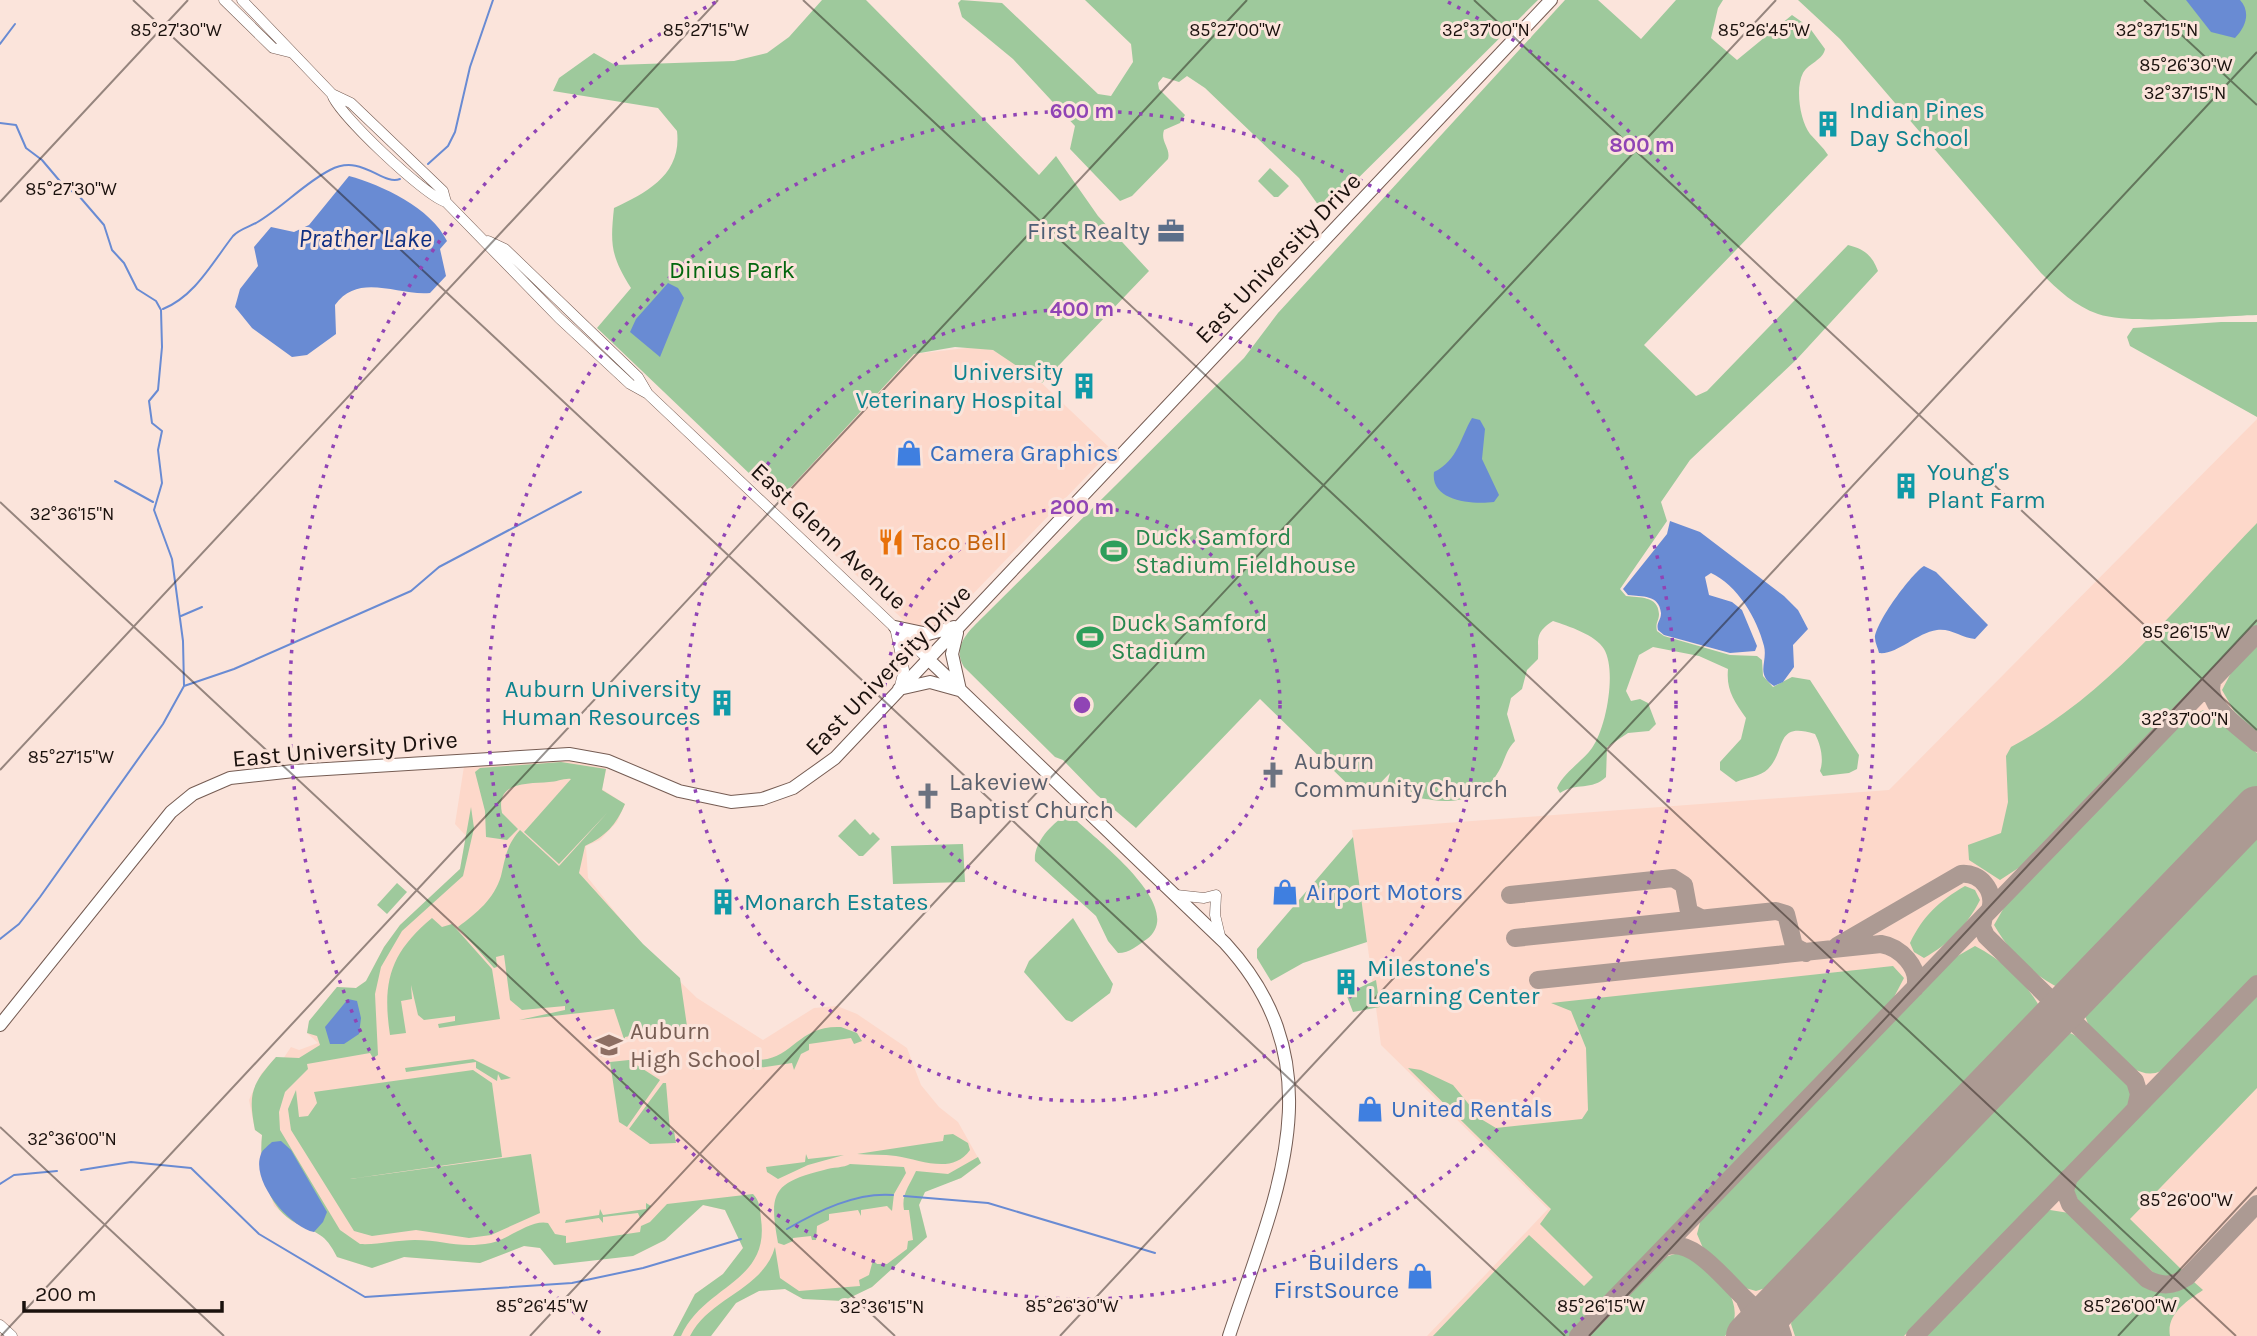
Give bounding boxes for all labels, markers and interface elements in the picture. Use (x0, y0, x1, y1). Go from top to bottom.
text: 85°27'30"W (130, 19, 222, 41)
text: 85°27'15"W (663, 19, 749, 41)
text: 85°27'00"W (1189, 19, 1281, 41)
text: 32°37'00"N (1442, 19, 1530, 41)
text: 85°26'45"W (1718, 19, 1810, 41)
text: 32°37'15"N (2116, 19, 2198, 41)
text: 85°26'30"W (2139, 54, 2233, 76)
text: 32°37'15"N (2144, 82, 2226, 104)
place label: Indian Pines Day School (1849, 96, 1985, 152)
text: 600 m (1050, 99, 1114, 123)
building icon: Indian Pines Day School (1813, 109, 1843, 139)
text: 800 m (1609, 133, 1675, 157)
street label: East University Drive (1189, 167, 1367, 349)
text: 85°27'30"W (25, 178, 117, 200)
office icon: First Realty (1156, 216, 1186, 246)
place label: First Realty (1027, 217, 1150, 245)
water label: Prather Lake (298, 223, 432, 254)
park label: Dinius Park (669, 256, 795, 284)
text: 400 m (1050, 297, 1114, 321)
place label: University Veterinary Hospital (856, 358, 1063, 414)
building icon: University Veterinary Hospital (1069, 371, 1099, 401)
shop icon: Camera Graphics (894, 438, 924, 468)
place label: Camera Graphics (930, 439, 1118, 467)
street label: East Glenn Avenue (746, 457, 912, 615)
place label: Young's Plant Farm (1927, 458, 2046, 514)
building icon: Young's Plant Farm (1891, 471, 1921, 501)
text: 200 m (1050, 495, 1114, 519)
text: 32°36'15"N (30, 503, 114, 525)
place label: Duck Samford Stadium Fieldhouse (1135, 523, 1356, 579)
restaurant icon: Taco Bell (876, 527, 906, 557)
place label: Taco Bell (912, 528, 1007, 556)
sports icon: Duck Samford Stadium Fieldhouse (1099, 536, 1129, 566)
street label: East University Drive (799, 579, 977, 761)
place label: Duck Samford Stadium (1111, 609, 1267, 665)
text: 85°26'15"W (2142, 621, 2230, 643)
sports icon: Duck Samford Stadium (1075, 622, 1105, 652)
place label: Auburn University Human Resources (501, 675, 701, 731)
building icon: Auburn University Human Resources (707, 688, 737, 718)
centre of rings (1070, 693, 1094, 717)
text: 32°37'00"N (2141, 708, 2229, 730)
street label: East University Drive (231, 725, 459, 773)
text: 85°27'15"W (28, 746, 114, 768)
place label: Auburn Community Church (1294, 747, 1508, 803)
church icon: Auburn Community Church (1258, 760, 1288, 790)
place label: Lakeview Baptist Church (949, 768, 1114, 824)
church icon: Lakeview Baptist Church (913, 781, 943, 811)
shop icon: Airport Motors (1270, 877, 1300, 907)
place label: Airport Motors (1306, 878, 1463, 906)
building icon: Monarch Estates (708, 887, 738, 917)
place label: Monarch Estates (744, 888, 929, 916)
place label: Milestone's Learning Center (1367, 954, 1540, 1010)
building icon: Milestone's Learning Center (1331, 967, 1361, 997)
place label: Auburn High School (630, 1017, 761, 1073)
school or university icon: Auburn High School (594, 1030, 624, 1060)
shop icon: United Rentals (1355, 1094, 1385, 1124)
place label: United Rentals (1391, 1095, 1553, 1123)
text: 32°36'00"N (27, 1128, 117, 1150)
text: 85°26'00"W (2139, 1189, 2233, 1211)
place label: Builders FirstSource (1273, 1248, 1399, 1304)
shop icon: Builders FirstSource (1405, 1261, 1435, 1291)
scale bar (24, 1270, 222, 1314)
text: 200 m (35, 1282, 97, 1306)
text: 85°26'45"W (496, 1295, 588, 1317)
text: 85°26'30"W (1025, 1295, 1119, 1317)
text: 85°26'15"W (1557, 1295, 1645, 1317)
text: 85°26'00"W (2083, 1295, 2177, 1317)
text: 32°36'15"N (840, 1296, 924, 1318)

